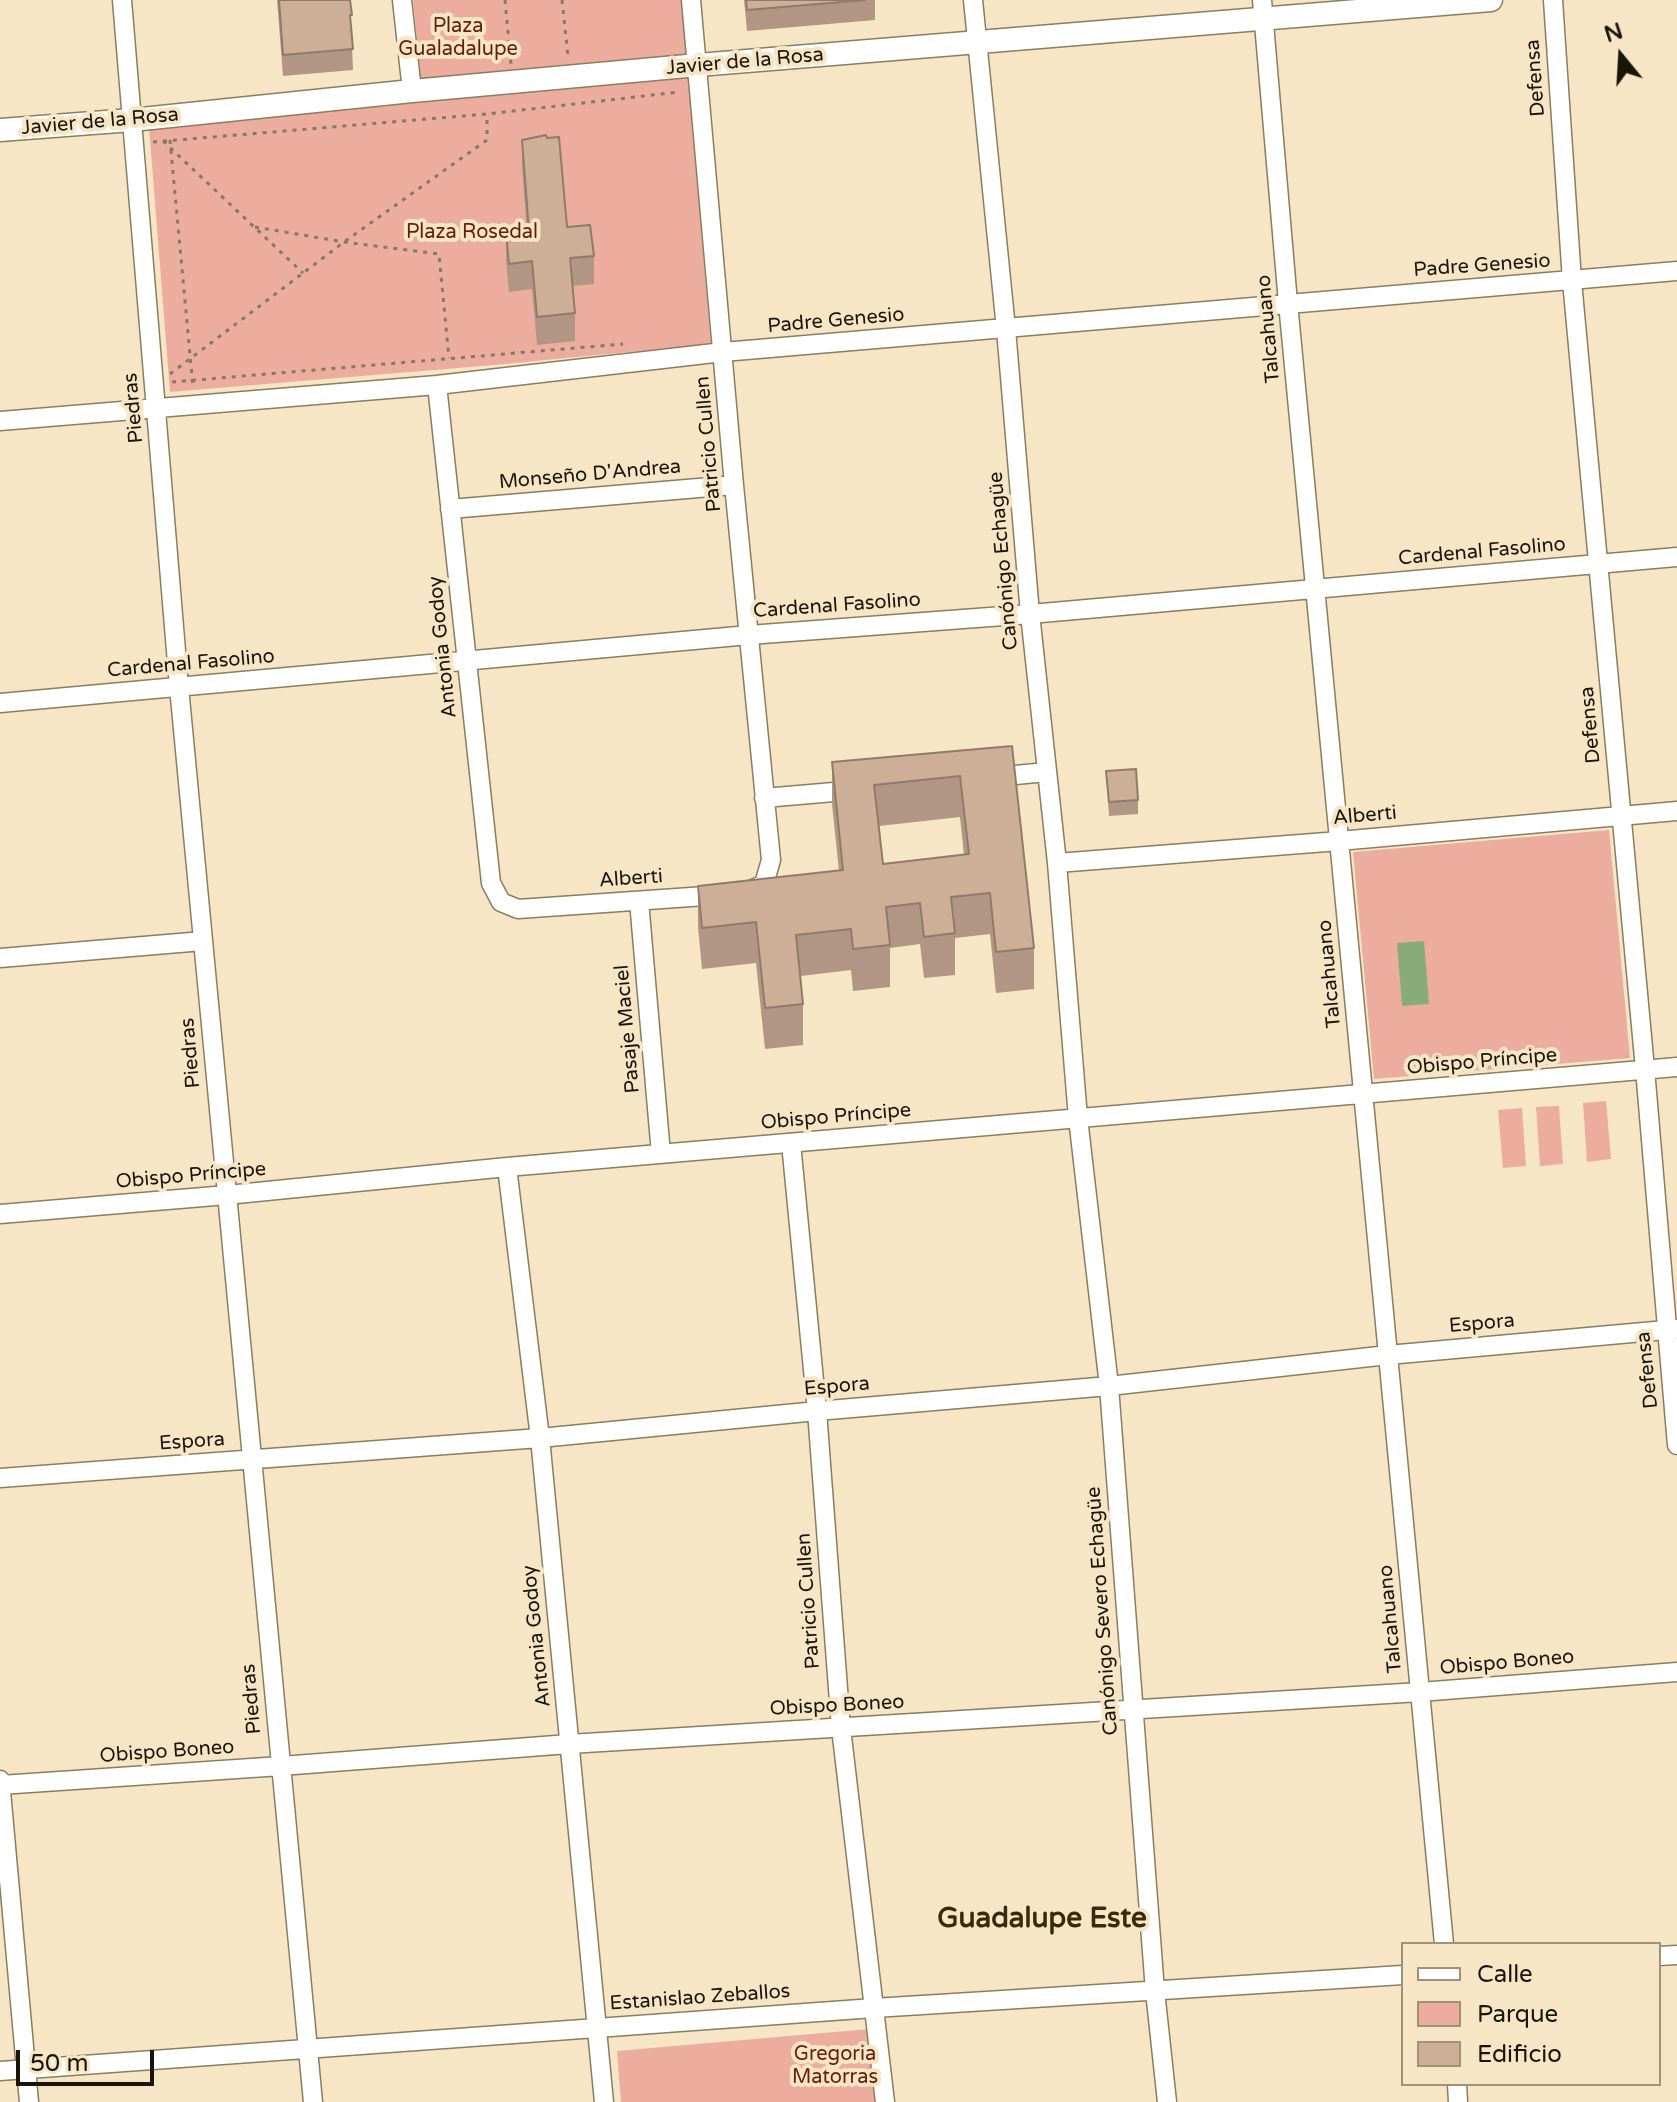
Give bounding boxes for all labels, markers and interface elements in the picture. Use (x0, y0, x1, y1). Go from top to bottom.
park label: Plaza Gualadalupe (398, 15, 518, 62)
north arrow (1581, 16, 1661, 96)
text: N (1601, 18, 1626, 48)
street label: Defensa (1521, 39, 1551, 117)
street label: Javier de la Rosa (665, 43, 825, 81)
street label: Javier de la Rosa (20, 103, 180, 141)
park label: Plaza Rosedal (406, 221, 538, 245)
street label: Padre Genesio (1413, 249, 1551, 283)
street label: Talcahuano (1252, 274, 1286, 384)
street label: Padre Genesio (767, 303, 905, 339)
street label: Piedras (119, 372, 149, 444)
street label: Patricio Cullen (691, 375, 727, 513)
street label: Monseño D'Andrea (498, 455, 682, 495)
street label: Canónigo Echagüe (984, 471, 1024, 651)
street label: Cardenal Fasolino (1397, 533, 1567, 571)
street label: Antonia Godoy (424, 575, 462, 719)
street label: Cardenal Fasolino (752, 588, 922, 624)
street label: Cardenal Fasolino (106, 645, 276, 683)
street label: Defensa (1576, 685, 1606, 765)
street label: Alberti (1332, 801, 1398, 831)
street label: Alberti (598, 865, 664, 893)
street label: Talcahuano (1313, 919, 1347, 1029)
street label: Pasaje Maciel (610, 964, 646, 1094)
street label: Piedras (176, 1017, 206, 1089)
street label: Obispo Príncipe (1406, 1043, 1558, 1081)
street label: Obispo Príncipe (760, 1098, 912, 1136)
street label: Obispo Príncipe (115, 1157, 267, 1195)
street label: Espora (1448, 1309, 1516, 1339)
street label: Defensa (1632, 1330, 1664, 1410)
street label: Espora (803, 1372, 871, 1402)
street label: Espora (158, 1428, 226, 1456)
street label: Canónigo Severo Echagüe (1082, 1486, 1124, 1736)
street label: Patricio Cullen (792, 1532, 826, 1670)
street label: Antonia Godoy (518, 1564, 556, 1708)
street label: Talcahuano (1374, 1564, 1408, 1674)
street label: Obispo Boneo (1439, 1645, 1575, 1681)
street label: Piedras (237, 1663, 267, 1735)
street label: Obispo Boneo (769, 1690, 905, 1722)
street label: Obispo Boneo (99, 1735, 235, 1769)
district label: Guadalupe Este (937, 1903, 1147, 1937)
legend (1401, 1942, 1661, 2086)
text: Calle (1477, 1960, 1533, 1989)
street label: Estanislao Zeballos (609, 1980, 791, 2016)
text: Parque (1477, 2000, 1558, 2029)
scale bar (20, 2034, 158, 2084)
text: Edificio (1477, 2040, 1562, 2069)
park label: Gregoria Matorras (792, 2043, 878, 2090)
text: 50 m (30, 2049, 88, 2078)

